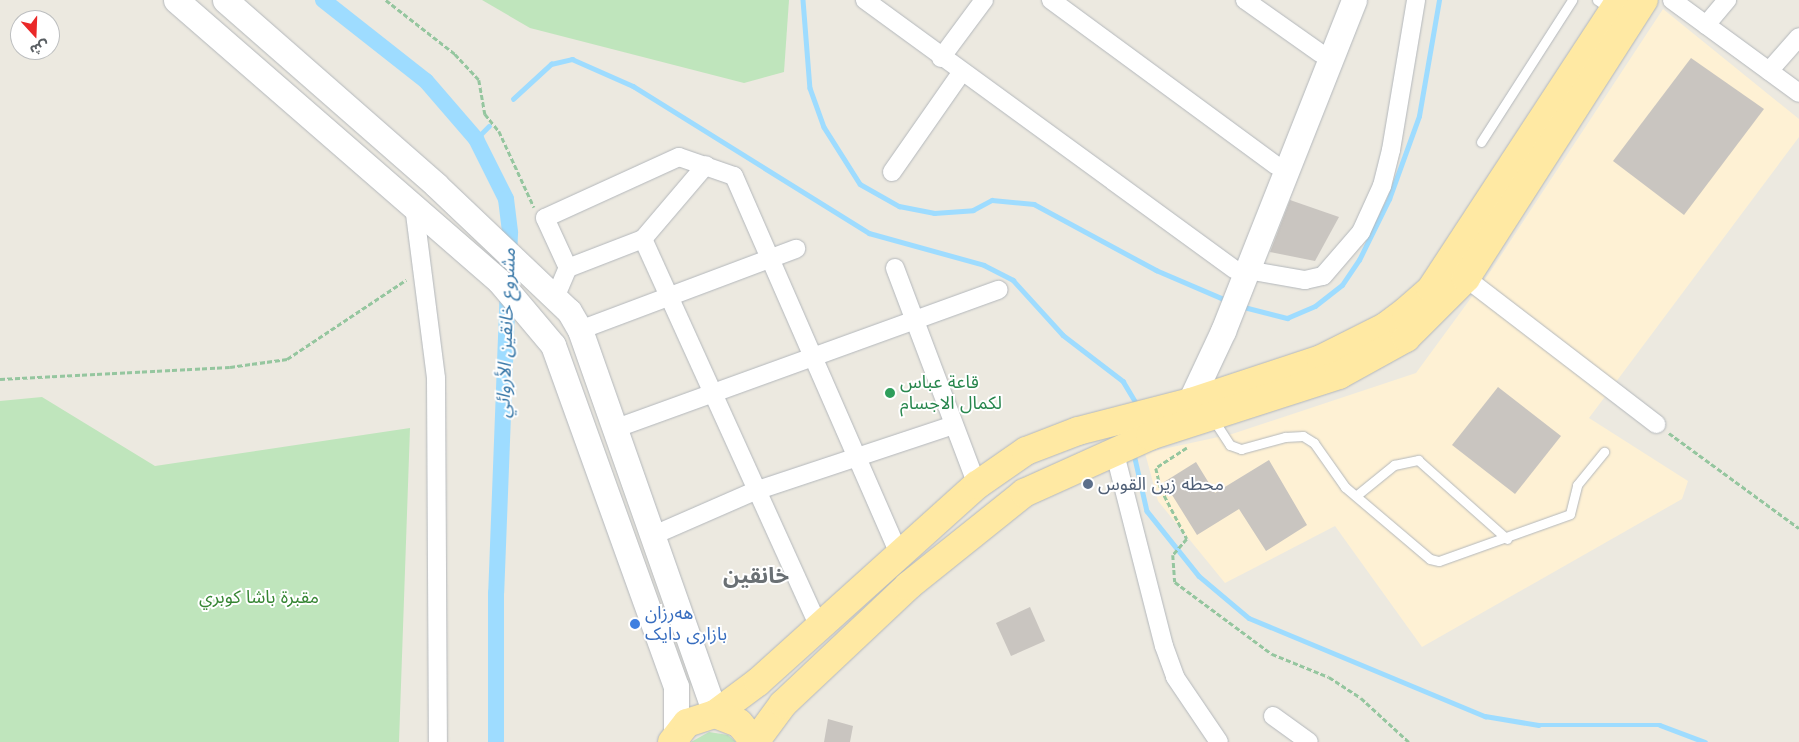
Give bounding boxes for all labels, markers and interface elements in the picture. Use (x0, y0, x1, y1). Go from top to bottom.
north arrow (10, 10, 60, 60)
text: ش (27, 35, 52, 61)
water label: مشروع خانقين الأروائي (492, 248, 520, 418)
place label: قاعة عباس لكمال الاجسام (900, 372, 1002, 414)
marker: قاعة عباس لكمال الاجسام (884, 387, 896, 399)
place label: محطه زين القوس (1098, 473, 1224, 495)
marker: محطه زين القوس (1082, 478, 1094, 490)
district label: خانقين (723, 563, 789, 589)
park label: مقبرة باشا كوبري (199, 586, 319, 608)
place label: هەرزان بازاری دایک (645, 603, 727, 646)
marker: هەرزان بازاری دایک (629, 618, 641, 630)

